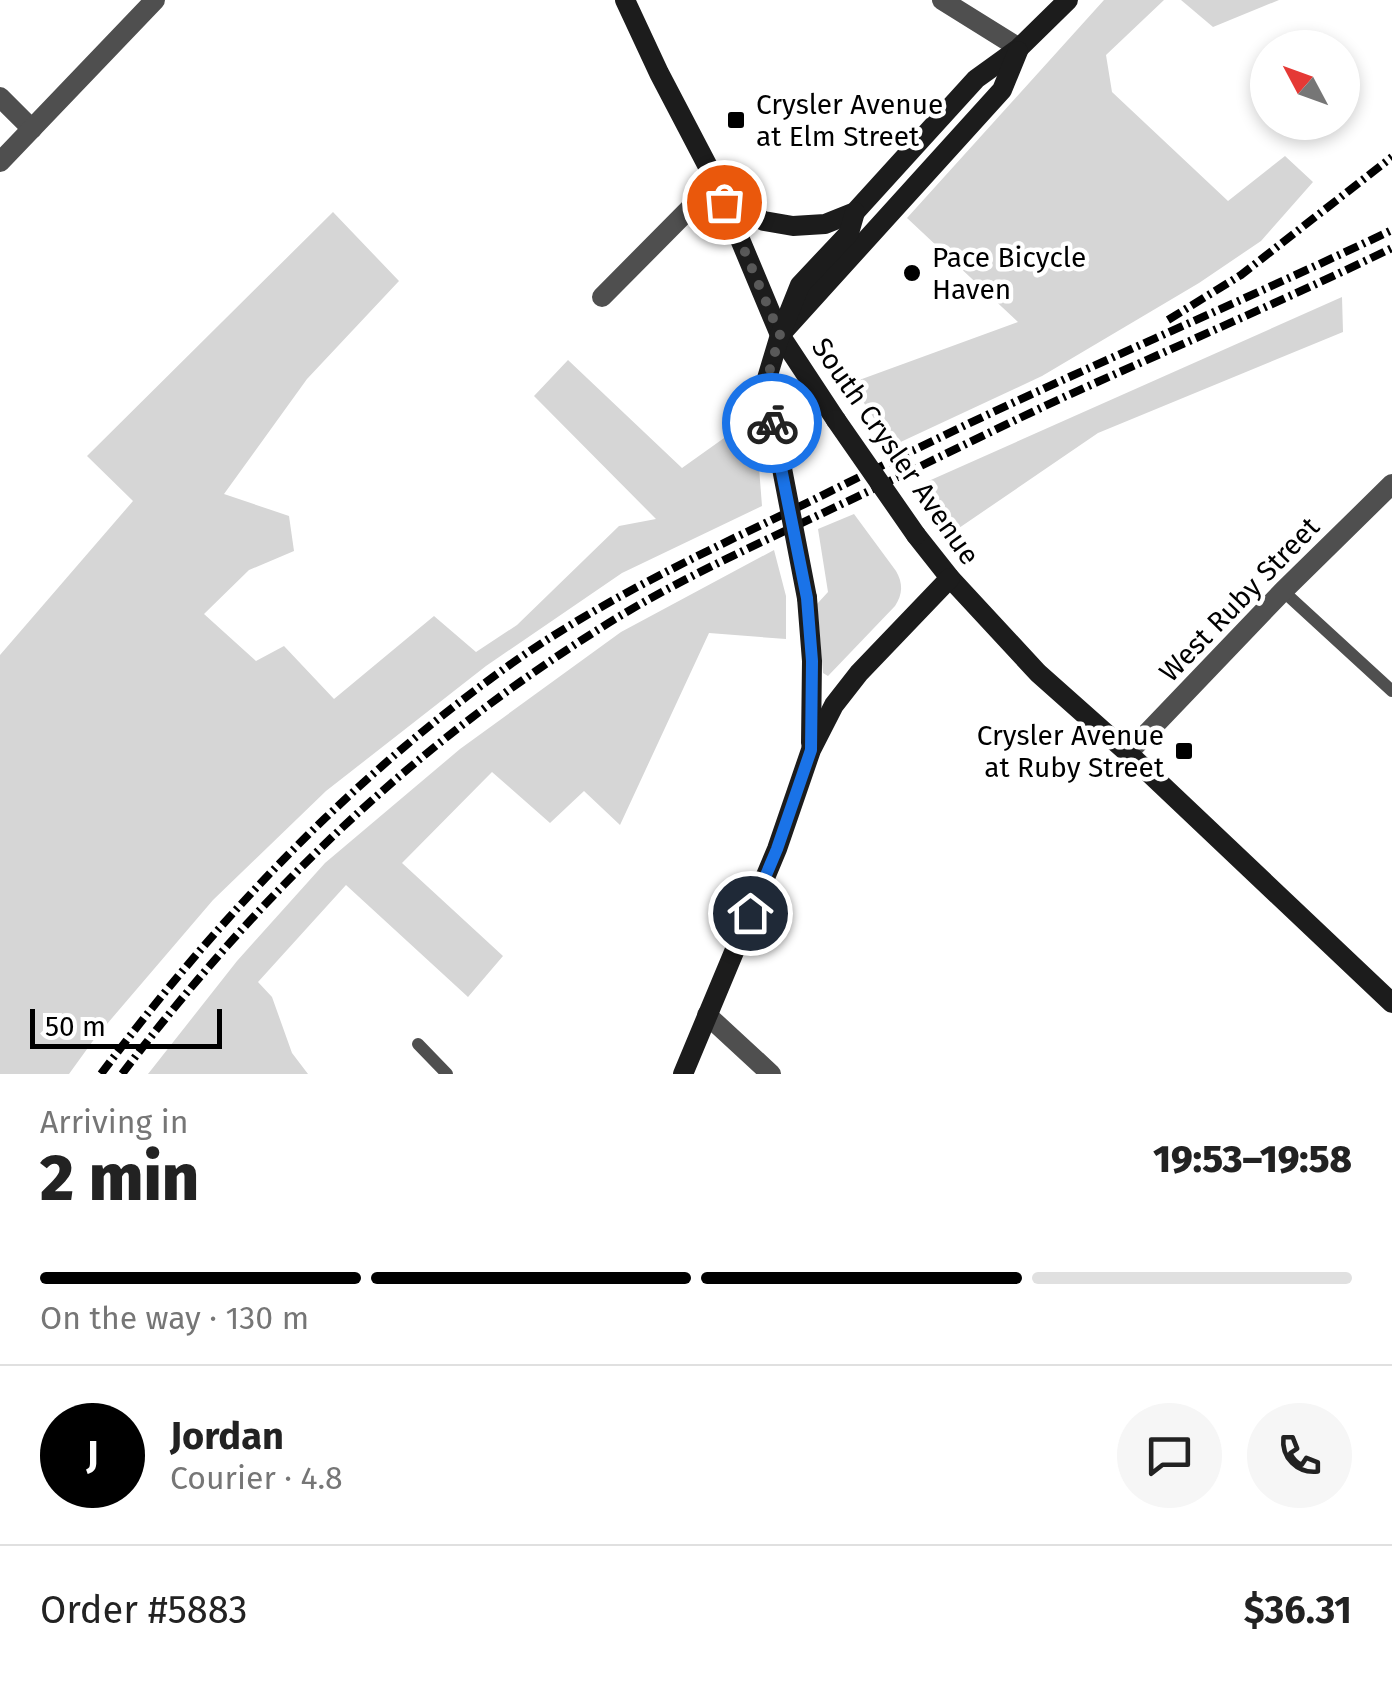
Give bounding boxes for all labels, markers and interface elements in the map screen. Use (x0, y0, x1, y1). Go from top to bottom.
north arrow (1250, 30, 1360, 140)
map controls (1250, 30, 1360, 140)
place label: Crysler Avenue at Elm Street (756, 88, 943, 153)
marker: Crysler Avenue at Elm Street (725, 109, 747, 131)
pin (682, 160, 767, 245)
icon: bag (697, 175, 752, 230)
place label: Pace Bicycle Haven (932, 241, 1086, 306)
marker: Pace Bicycle Haven (901, 262, 923, 284)
street label: South Crysler Avenue (805, 332, 986, 571)
courier (722, 373, 822, 473)
icon: bike (745, 396, 800, 451)
street label: West Ruby Street (1153, 510, 1327, 688)
place label: Crysler Avenue at Ruby Street (977, 719, 1165, 784)
marker: Crysler Avenue at Ruby Street (1173, 740, 1195, 762)
pin (708, 871, 793, 956)
icon: home (723, 886, 778, 941)
scale bar (30, 1004, 222, 1048)
text: 50 m (45, 1010, 106, 1043)
text: Arriving in (40, 1103, 188, 1141)
text: 19:53–19:58 (1153, 1136, 1352, 1182)
text: 2 min (40, 1139, 199, 1217)
text: On the way · 130 m (40, 1299, 309, 1337)
button: chat (1117, 1403, 1222, 1508)
button: phone (1247, 1403, 1352, 1508)
text: Jordan (170, 1413, 284, 1459)
text: J (86, 1432, 99, 1478)
text: Courier · 4.8 (170, 1459, 343, 1497)
text: Order #5883 (40, 1587, 248, 1633)
text: $36.31 (1244, 1587, 1352, 1633)

